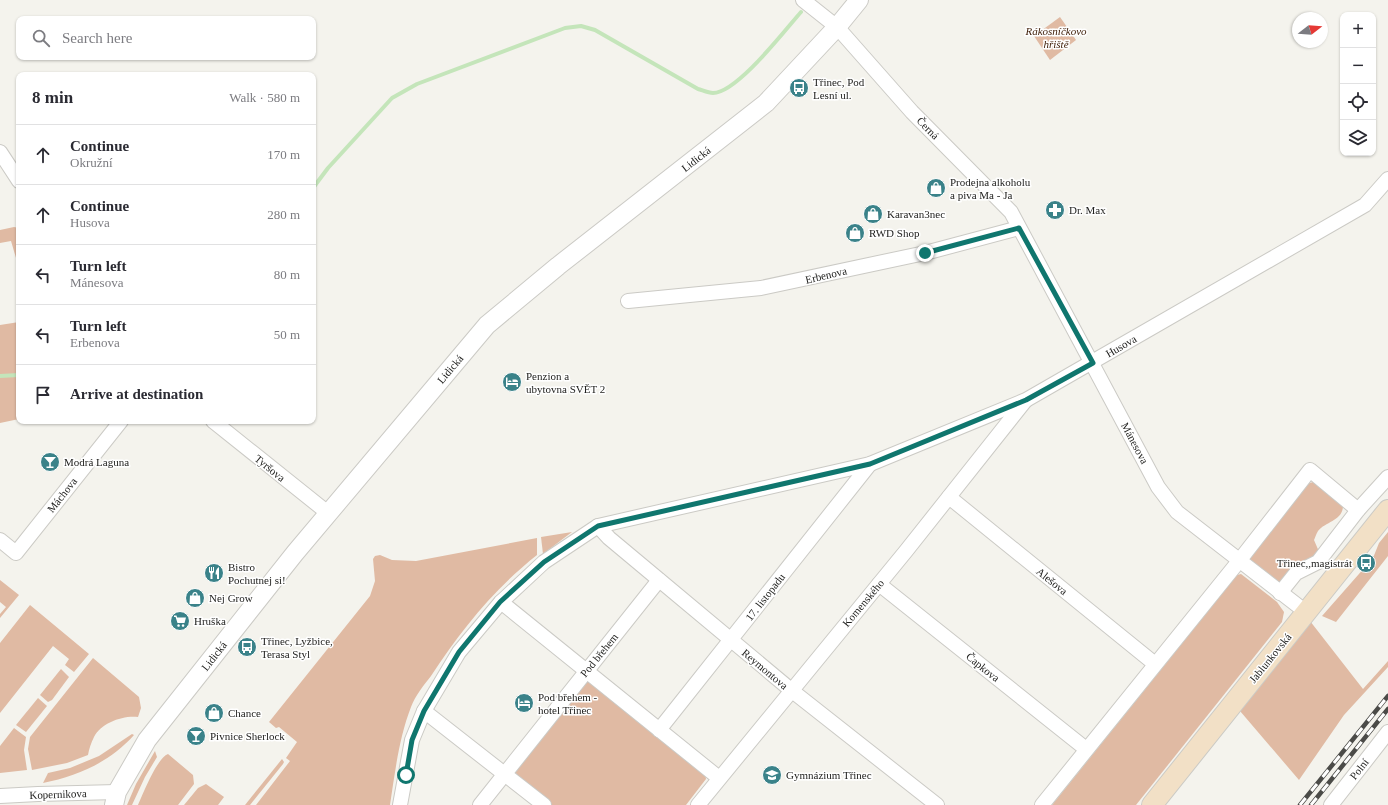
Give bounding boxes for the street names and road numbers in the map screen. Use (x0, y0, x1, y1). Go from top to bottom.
street label: Černá (914, 114, 942, 142)
street label: Lidická (679, 144, 713, 174)
street label: Erbenova (804, 264, 848, 286)
street label: Husova (1103, 332, 1139, 360)
street label: Lidická (435, 352, 465, 386)
street label: Mánesova (1119, 420, 1151, 466)
street label: Tyršova (253, 452, 288, 484)
street label: Máchova (45, 475, 79, 515)
street label: Alešova (1034, 565, 1070, 597)
street label: 17. listopadu (743, 571, 788, 623)
street label: Komenského (840, 577, 887, 629)
street label: Pod břehem (578, 630, 621, 679)
street label: Jablunkovská (1246, 631, 1294, 685)
street label: Lidická (199, 639, 229, 673)
street label: Reymontova (740, 646, 790, 692)
street label: Čapkova (964, 650, 1002, 684)
street label: Polní (1347, 756, 1371, 782)
street label: Kopernikova (29, 787, 87, 801)

